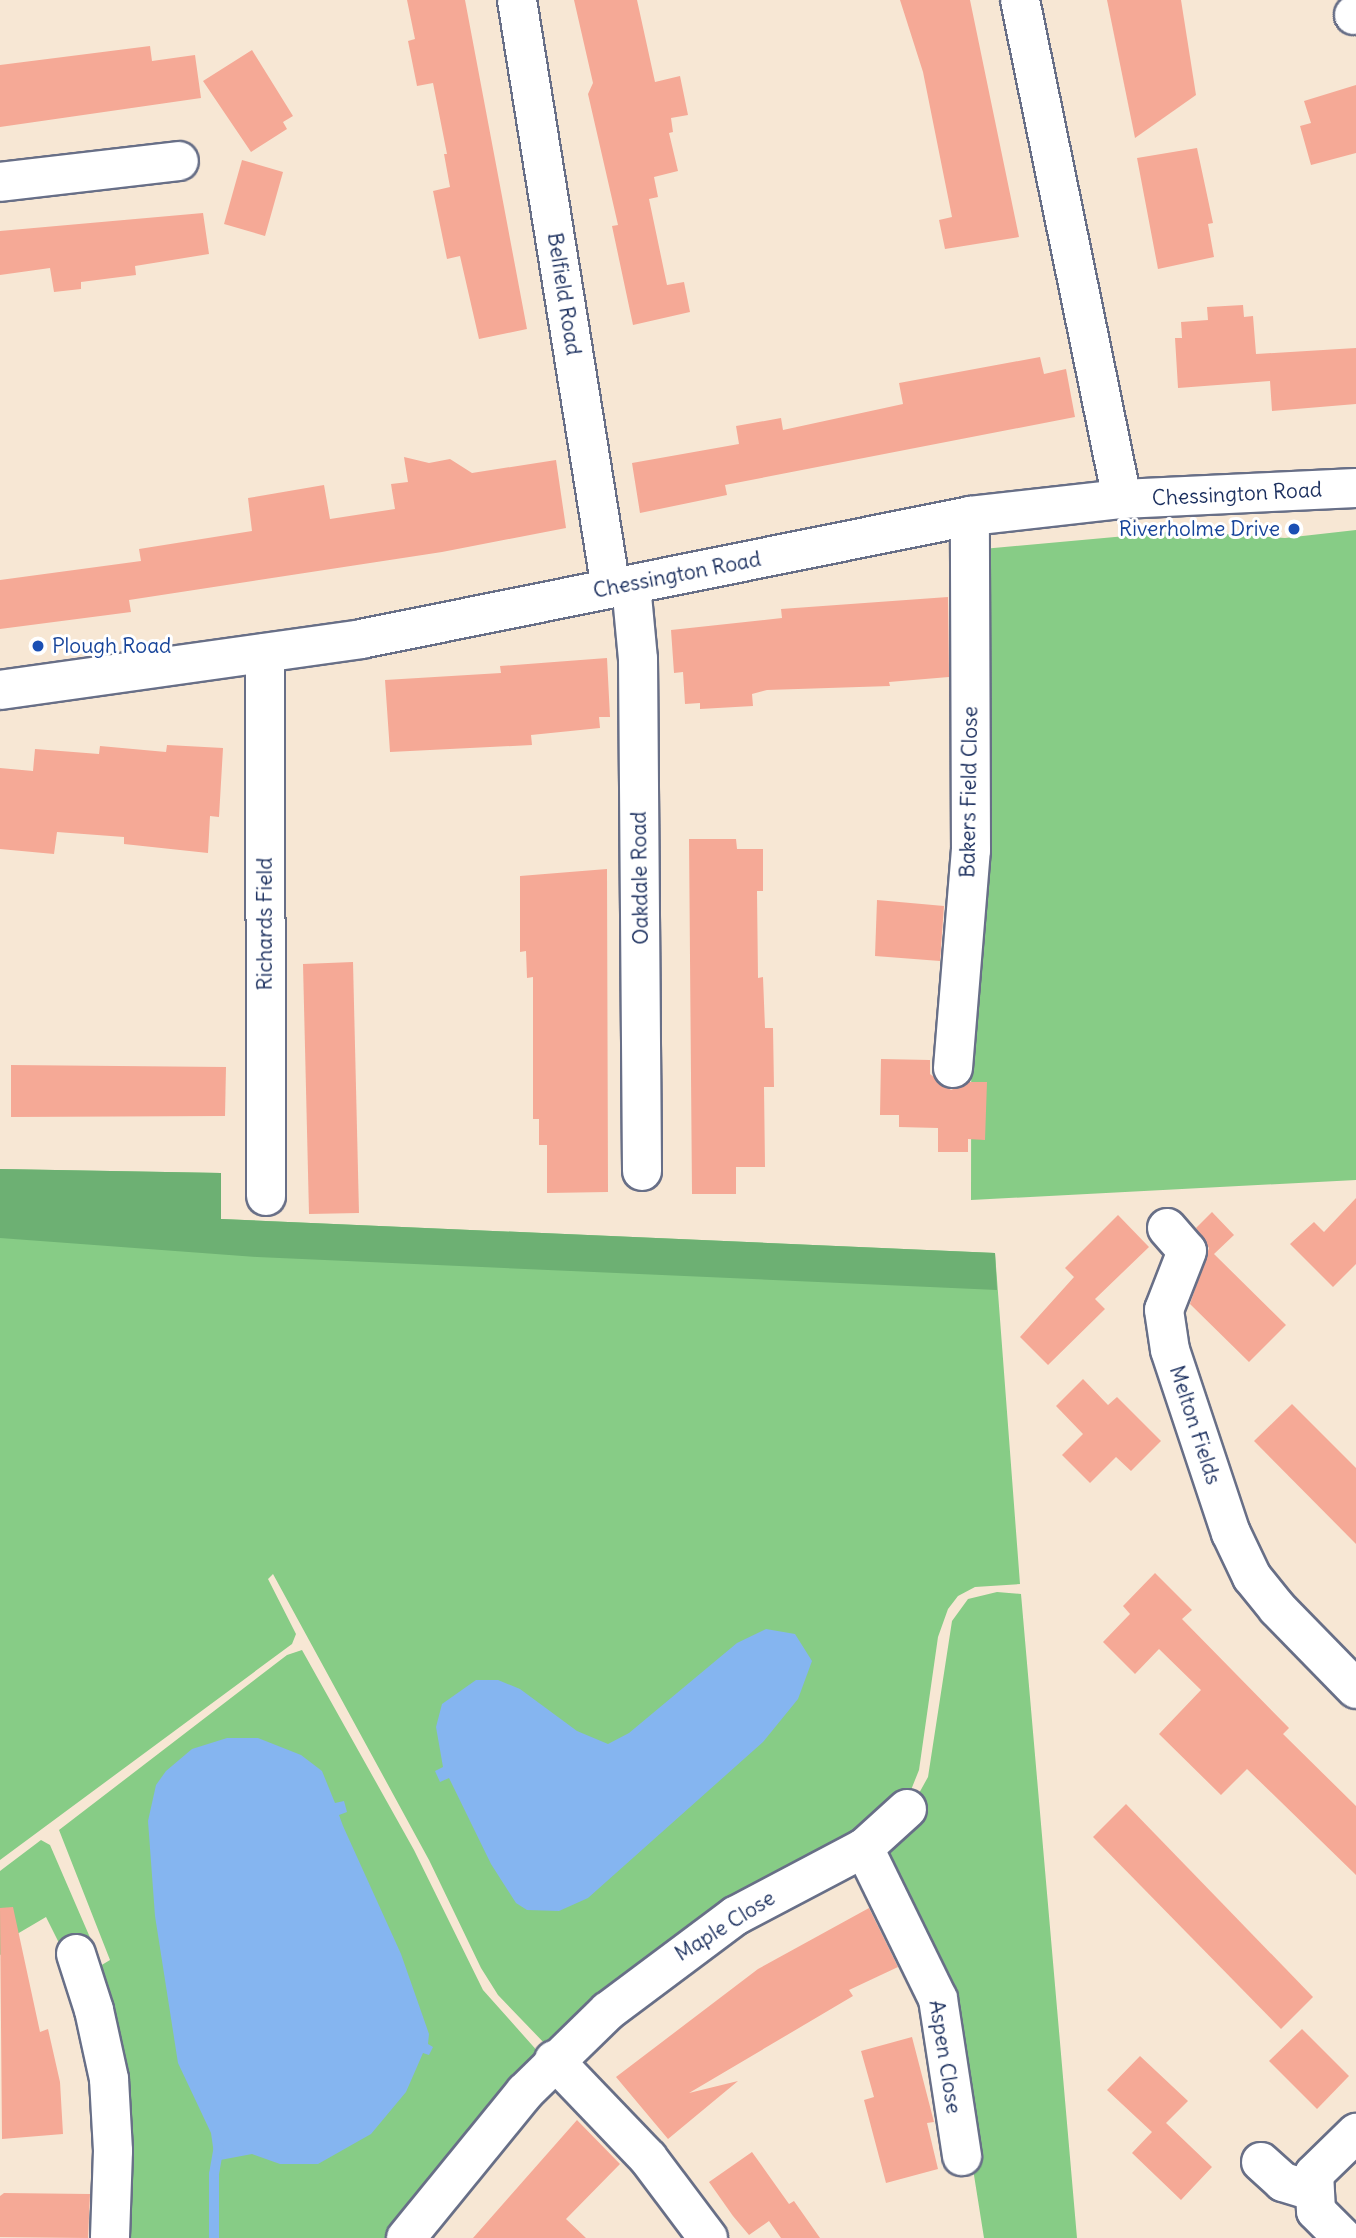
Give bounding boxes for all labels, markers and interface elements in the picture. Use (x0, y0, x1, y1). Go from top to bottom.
street label: Belfield Road (542, 231, 586, 357)
street label: Chessington Road (1151, 477, 1323, 511)
place label: Riverholme Drive (1119, 516, 1280, 542)
marker: Riverholme Drive (1286, 521, 1302, 537)
street label: Chessington Road (591, 546, 763, 604)
place label: Plough Road (52, 633, 171, 659)
marker: Plough Road (30, 638, 46, 654)
street label: Bakers Field Close (955, 706, 983, 878)
street label: Oakdale Road (626, 811, 654, 945)
street label: Richards Field (252, 857, 278, 991)
street label: Melton Fields (1164, 1362, 1226, 1488)
street label: Maple Close (670, 1885, 780, 1967)
street label: Aspen Close (924, 1998, 966, 2116)

